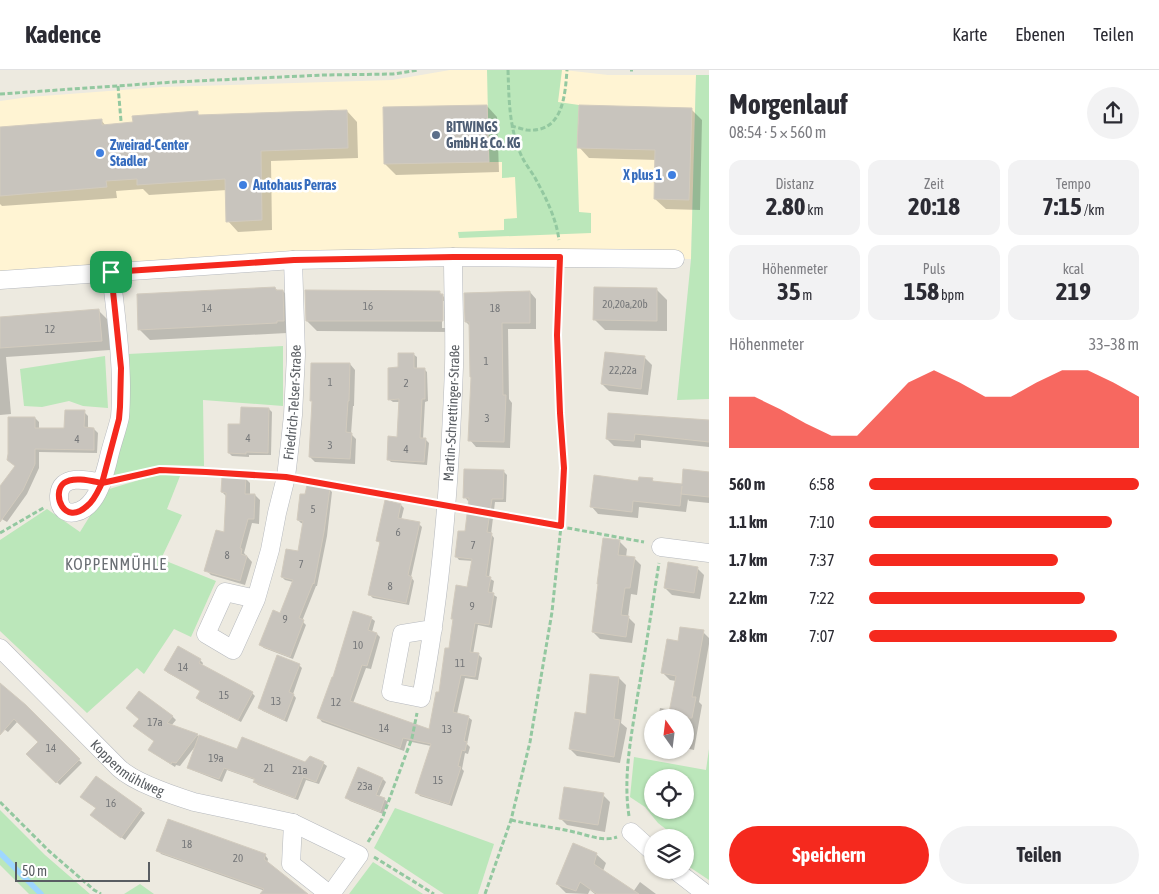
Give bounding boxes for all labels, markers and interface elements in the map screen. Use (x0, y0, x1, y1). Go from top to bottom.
text: Kadence (25, 21, 101, 48)
text: Karte (952, 24, 987, 45)
text: Ebenen (1015, 24, 1065, 45)
text: Teilen (1093, 24, 1134, 45)
button: share (1087, 87, 1139, 139)
text: Morgenlauf (729, 88, 848, 120)
place label: BITWINGS GmbH & Co. KG (446, 119, 521, 151)
text: 08:54 · 5 × 560 m (729, 123, 826, 141)
marker: BITWINGS GmbH & Co. KG (430, 129, 442, 141)
place label: Zweirad-Center Stadler (110, 137, 189, 169)
marker: Zweirad-Center Stadler (94, 147, 106, 159)
place label: X plus 1 (622, 167, 662, 183)
marker: X plus 1 (666, 169, 678, 181)
text: Distanz (775, 176, 814, 192)
text: Zeit (924, 176, 944, 192)
text: Tempo (1056, 176, 1091, 192)
place label: Autohaus Perras (252, 177, 337, 193)
marker: Autohaus Perras (237, 179, 249, 191)
text: 2.80 (766, 192, 805, 220)
text: 20:18 (908, 192, 960, 220)
text: 7:15 (1042, 192, 1082, 220)
text: km (805, 202, 824, 218)
text: /km (1082, 202, 1105, 218)
pin (90, 251, 132, 293)
icon: arrive (97, 258, 125, 286)
text: Höhenmeter (762, 261, 827, 277)
text: Puls (923, 261, 945, 277)
text: kcal (1063, 261, 1084, 277)
text: 35 (777, 277, 800, 305)
text: 158 (904, 277, 939, 305)
text: 219 (1056, 277, 1091, 305)
text: m (800, 287, 812, 303)
text: bpm (939, 287, 964, 303)
house number: 20,20a,20b (602, 298, 648, 310)
house number: 16 (363, 300, 373, 312)
house number: 14 (202, 302, 212, 314)
house number: 18 (490, 302, 500, 314)
house number: 12 (45, 323, 55, 335)
text: Höhenmeter (729, 335, 804, 353)
text: 33–38 m (1089, 335, 1139, 353)
street label: Friedrich-Telser-Straße (280, 344, 304, 461)
street label: Martin-Schrettinger-Straße (440, 344, 462, 482)
house number: 1 (483, 355, 489, 367)
house number: 22,22a (609, 364, 637, 376)
house number: 1 (327, 376, 333, 388)
house number: 2 (403, 377, 409, 389)
house number: 3 (484, 412, 490, 424)
house number: 4 (245, 432, 251, 444)
house number: 4 (74, 433, 80, 445)
house number: 3 (327, 439, 333, 451)
house number: 4 (403, 443, 409, 455)
text: 560 m (729, 475, 765, 493)
text: 6:58 (809, 475, 834, 493)
house number: 5 (310, 503, 316, 515)
text: 1.1 km (729, 513, 768, 531)
text: 7:10 (809, 513, 834, 531)
house number: 6 (395, 526, 401, 538)
house number: 7 (470, 539, 476, 551)
house number: 8 (224, 549, 230, 561)
text: 1.7 km (729, 551, 768, 569)
text: 7:37 (809, 551, 834, 569)
district label: KOPPENMÜHLE (65, 555, 167, 573)
house number: 7 (298, 558, 304, 570)
house number: 8 (387, 580, 393, 592)
text: 2.2 km (729, 589, 768, 607)
text: 7:22 (809, 589, 834, 607)
house number: 9 (469, 600, 475, 612)
house number: 9 (282, 613, 288, 625)
text: 2.8 km (729, 627, 768, 645)
text: 7:07 (809, 627, 835, 645)
house number: 10 (353, 639, 363, 651)
house number: 11 (455, 657, 465, 669)
house number: 14 (178, 661, 188, 673)
house number: 15 (219, 689, 229, 701)
house number: 13 (271, 695, 281, 707)
house number: 12 (331, 696, 341, 708)
north arrow (644, 709, 694, 759)
map controls (644, 709, 694, 879)
house number: 17a (147, 716, 163, 728)
house number: 14 (379, 722, 389, 734)
house number: 13 (442, 723, 452, 735)
street label: Koppenmühlweg (87, 736, 167, 799)
house number: 14 (46, 742, 56, 754)
house number: 19a (208, 752, 224, 764)
house number: 21 (264, 762, 274, 774)
house number: 21a (292, 764, 308, 776)
button: locate (644, 769, 694, 819)
house number: 15 (433, 774, 443, 786)
house number: 23a (357, 780, 373, 792)
house number: 16 (106, 797, 116, 809)
button: Speichern (729, 826, 929, 884)
button: Teilen (939, 826, 1139, 884)
button: layers (644, 829, 694, 879)
house number: 18 (182, 838, 192, 850)
house number: 20 (233, 852, 243, 864)
scale bar (15, 859, 150, 882)
text: 50 m (22, 863, 47, 879)

